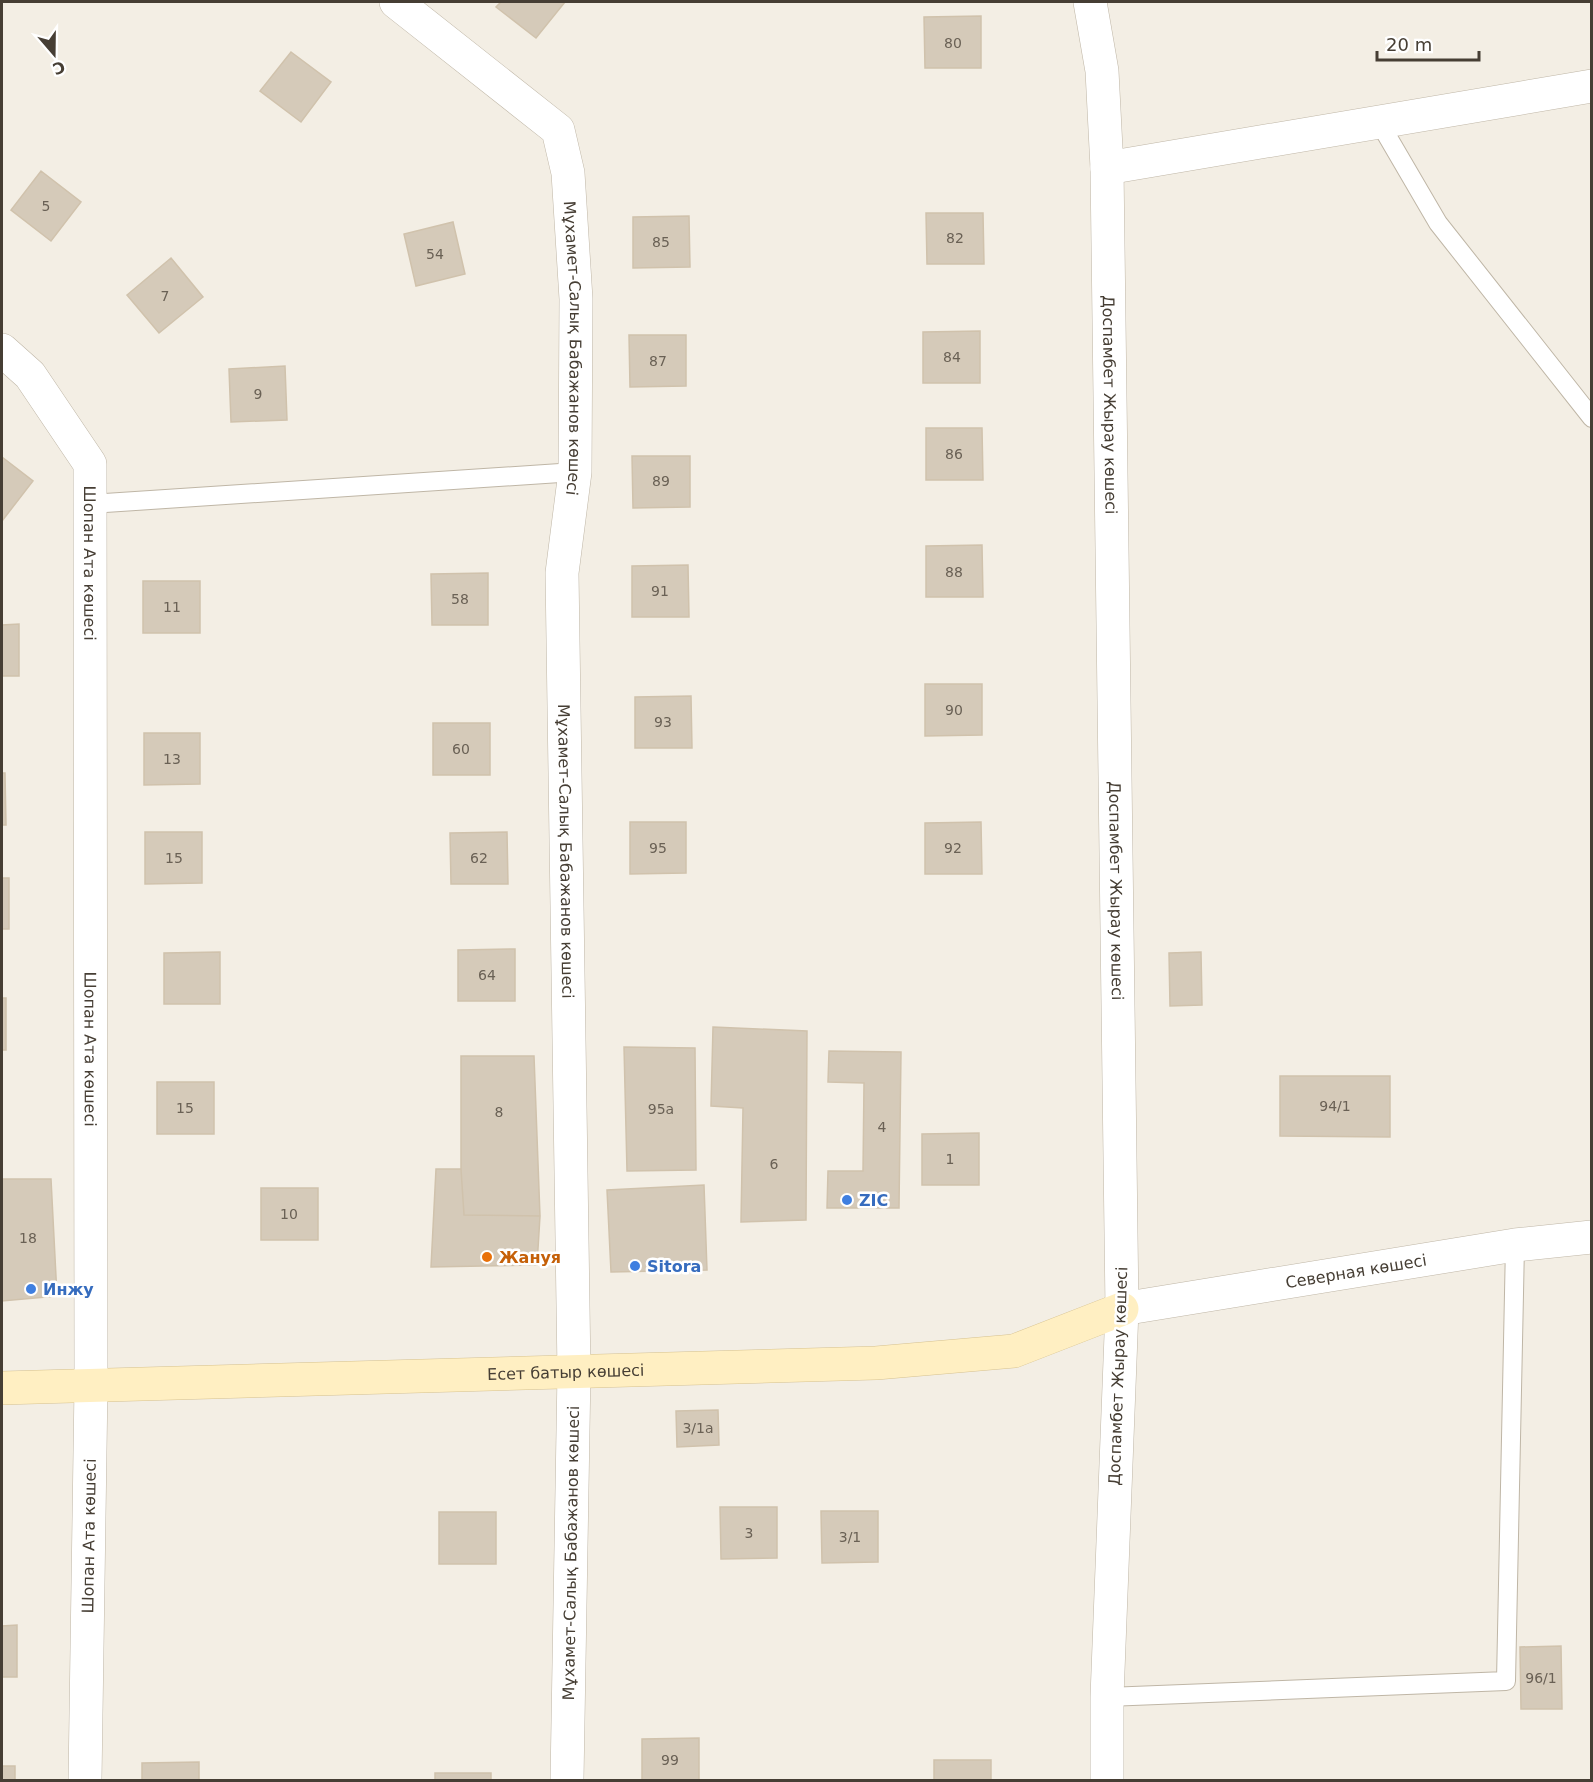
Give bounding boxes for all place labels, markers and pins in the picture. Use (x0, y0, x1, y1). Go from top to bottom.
place label: ZIC (859, 1191, 888, 1210)
marker: ZIC (840, 1193, 854, 1207)
place label: Жануя (499, 1248, 561, 1267)
marker: Жануя (480, 1250, 494, 1264)
place label: Sitora (647, 1257, 701, 1276)
marker: Sitora (628, 1259, 642, 1273)
place label: Инжу (43, 1280, 94, 1299)
marker: Инжу (24, 1282, 38, 1296)

